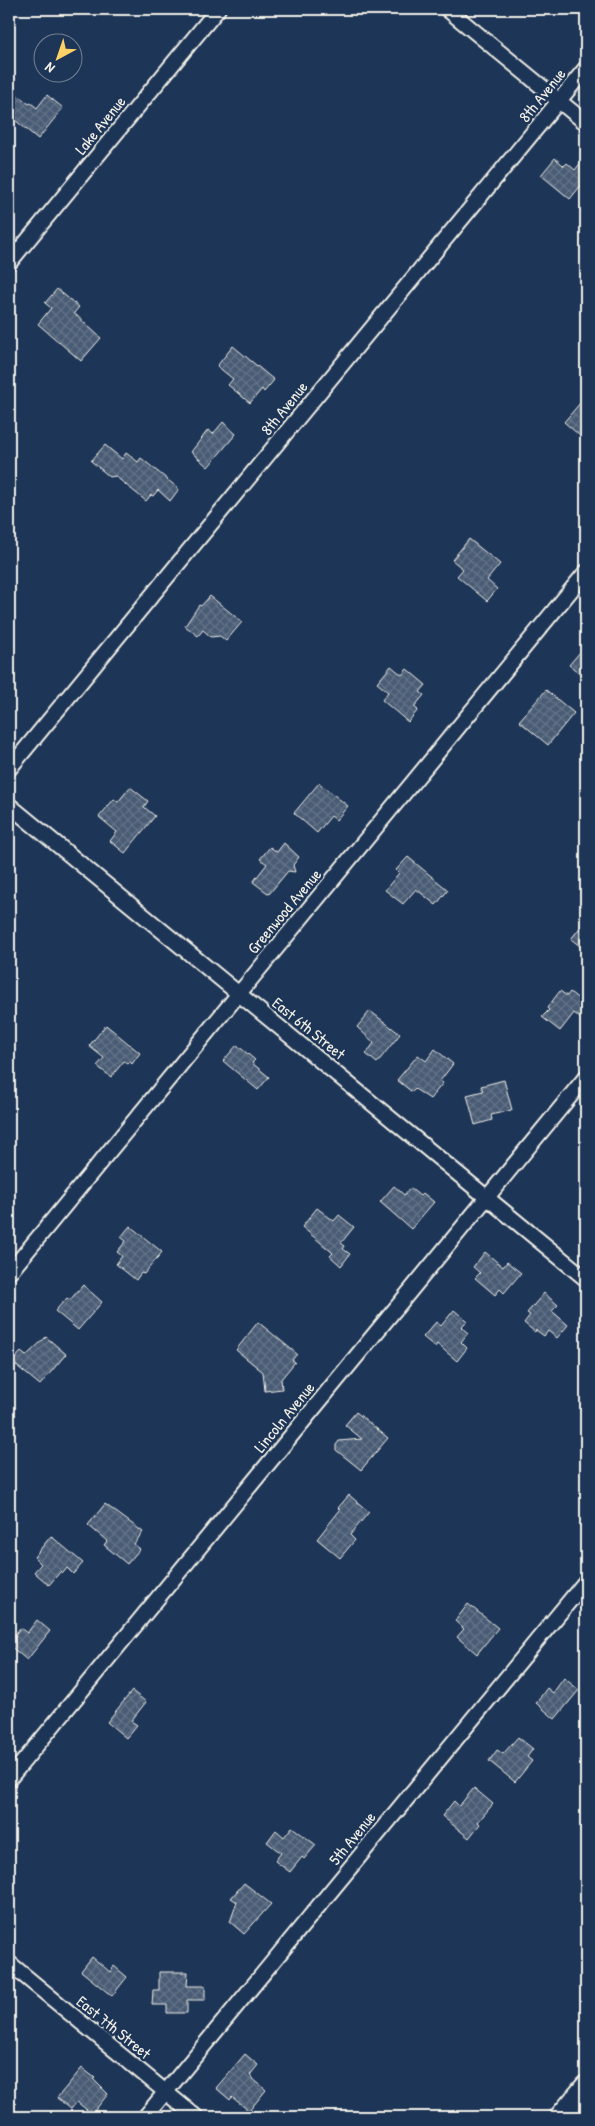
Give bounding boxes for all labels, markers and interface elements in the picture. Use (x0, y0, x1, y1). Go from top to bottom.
north arrow (32, 32, 82, 82)
text: N (40, 58, 58, 78)
street label: 8th Avenue (513, 63, 571, 127)
street label: Lake Avenue (70, 91, 131, 159)
street label: 8th Avenue (255, 376, 313, 440)
street label: Greenwood Avenue (242, 863, 326, 958)
street label: East 6th Street (268, 992, 351, 1065)
street label: Lincoln Avenue (249, 1376, 320, 1457)
street label: 5th Avenue (324, 1806, 381, 1869)
street label: East 7th Street (72, 1990, 156, 2064)

